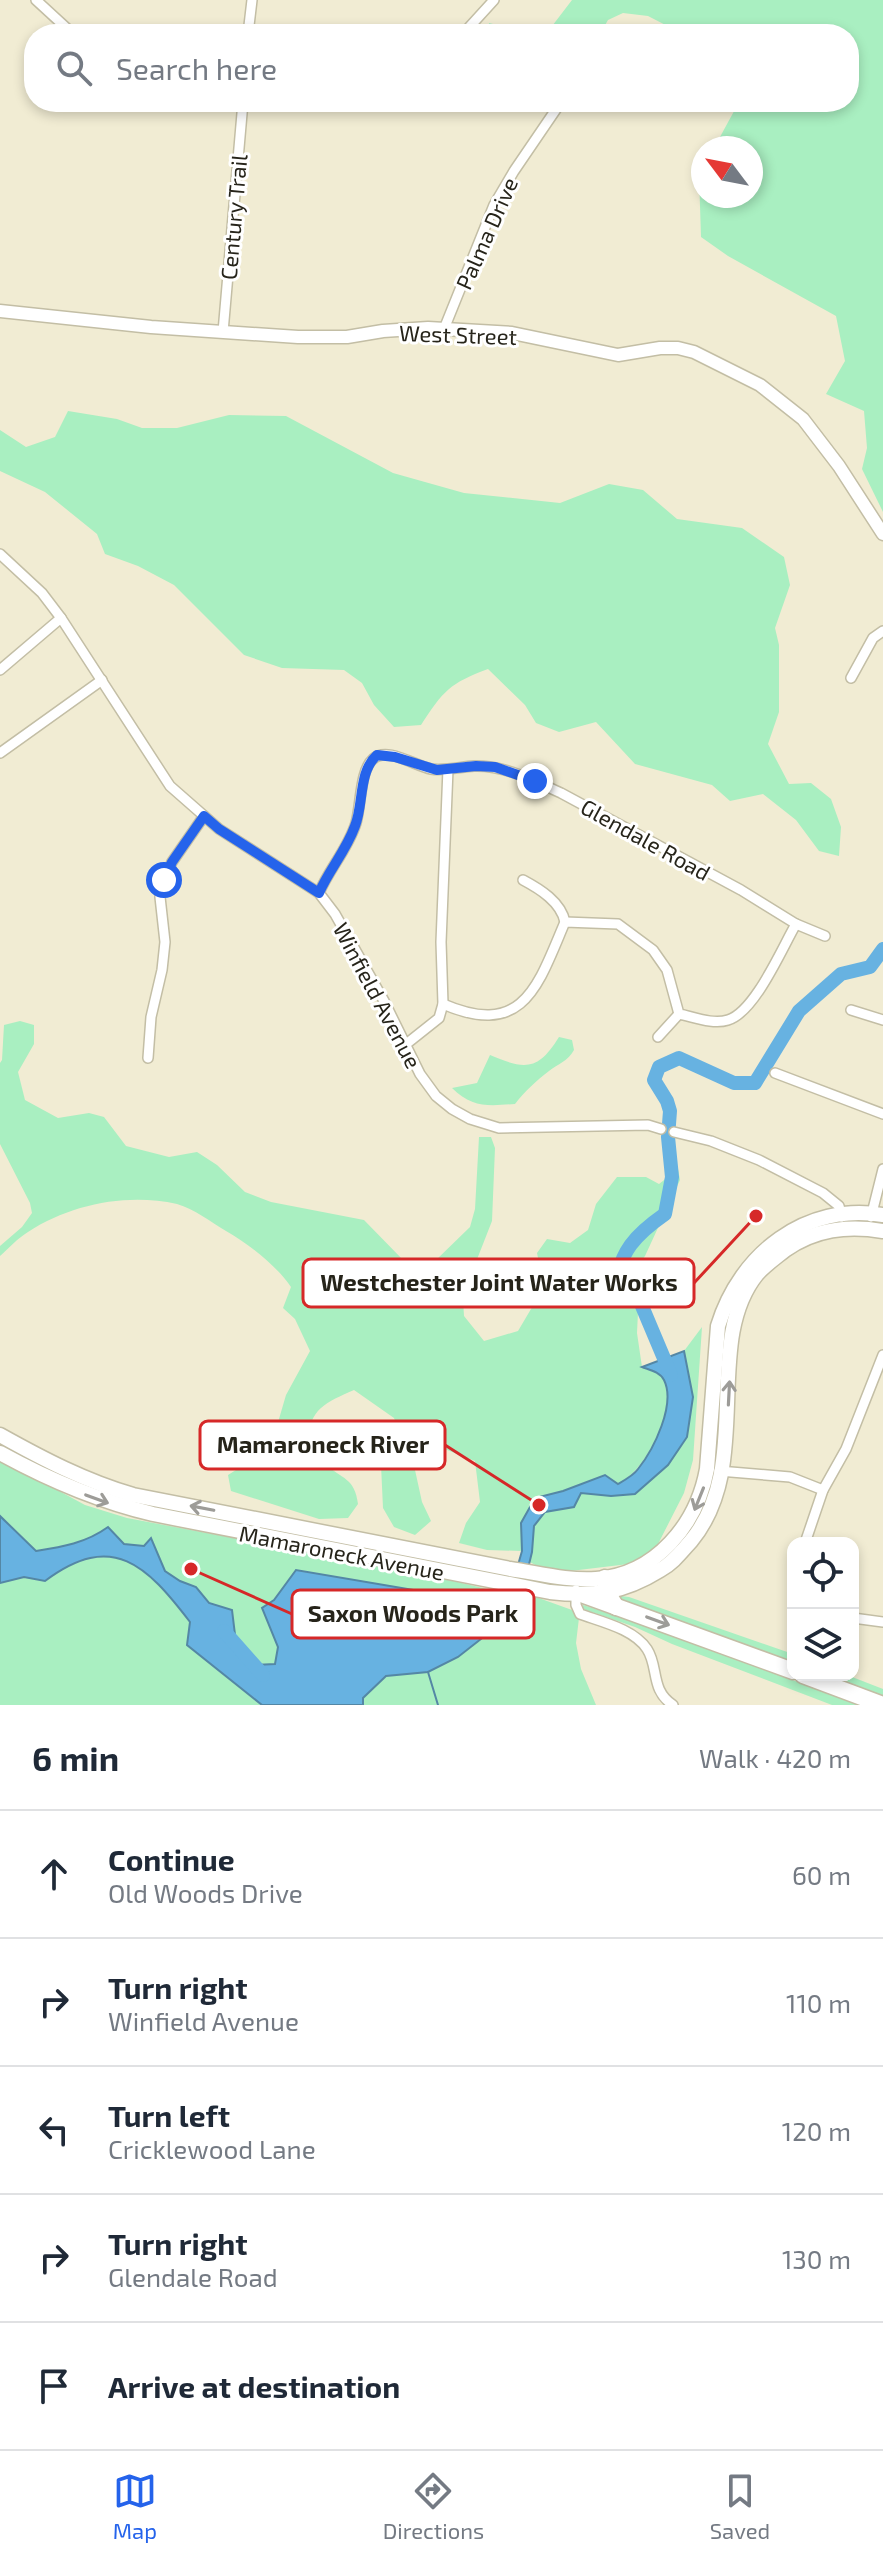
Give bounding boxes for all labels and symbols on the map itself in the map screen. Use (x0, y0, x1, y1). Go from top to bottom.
north arrow (691, 136, 763, 208)
street label: Century Trail (215, 153, 251, 281)
street label: Palma Drive (450, 173, 522, 293)
street label: West Street (399, 319, 517, 349)
route end (517, 763, 553, 799)
street label: Glendale Road (577, 793, 715, 885)
route start (146, 862, 182, 898)
street label: Winfield Avenue (329, 918, 427, 1072)
callout: Westchester Joint Water Works (303, 1259, 694, 1307)
text: Westchester Joint Water Works (320, 1267, 678, 1296)
one-way arrow (721, 1380, 736, 1407)
callout: Mamaroneck River (200, 1421, 445, 1469)
text: Mamaroneck River (217, 1429, 430, 1458)
one-way arrow (691, 1486, 705, 1511)
one-way arrow (84, 1493, 109, 1507)
one-way arrow (190, 1500, 215, 1515)
street label: Mamaroneck Avenue (237, 1519, 447, 1585)
callout: Saxon Woods Park (292, 1590, 534, 1638)
text: Saxon Woods Park (308, 1598, 519, 1627)
one-way arrow (645, 1615, 669, 1629)

